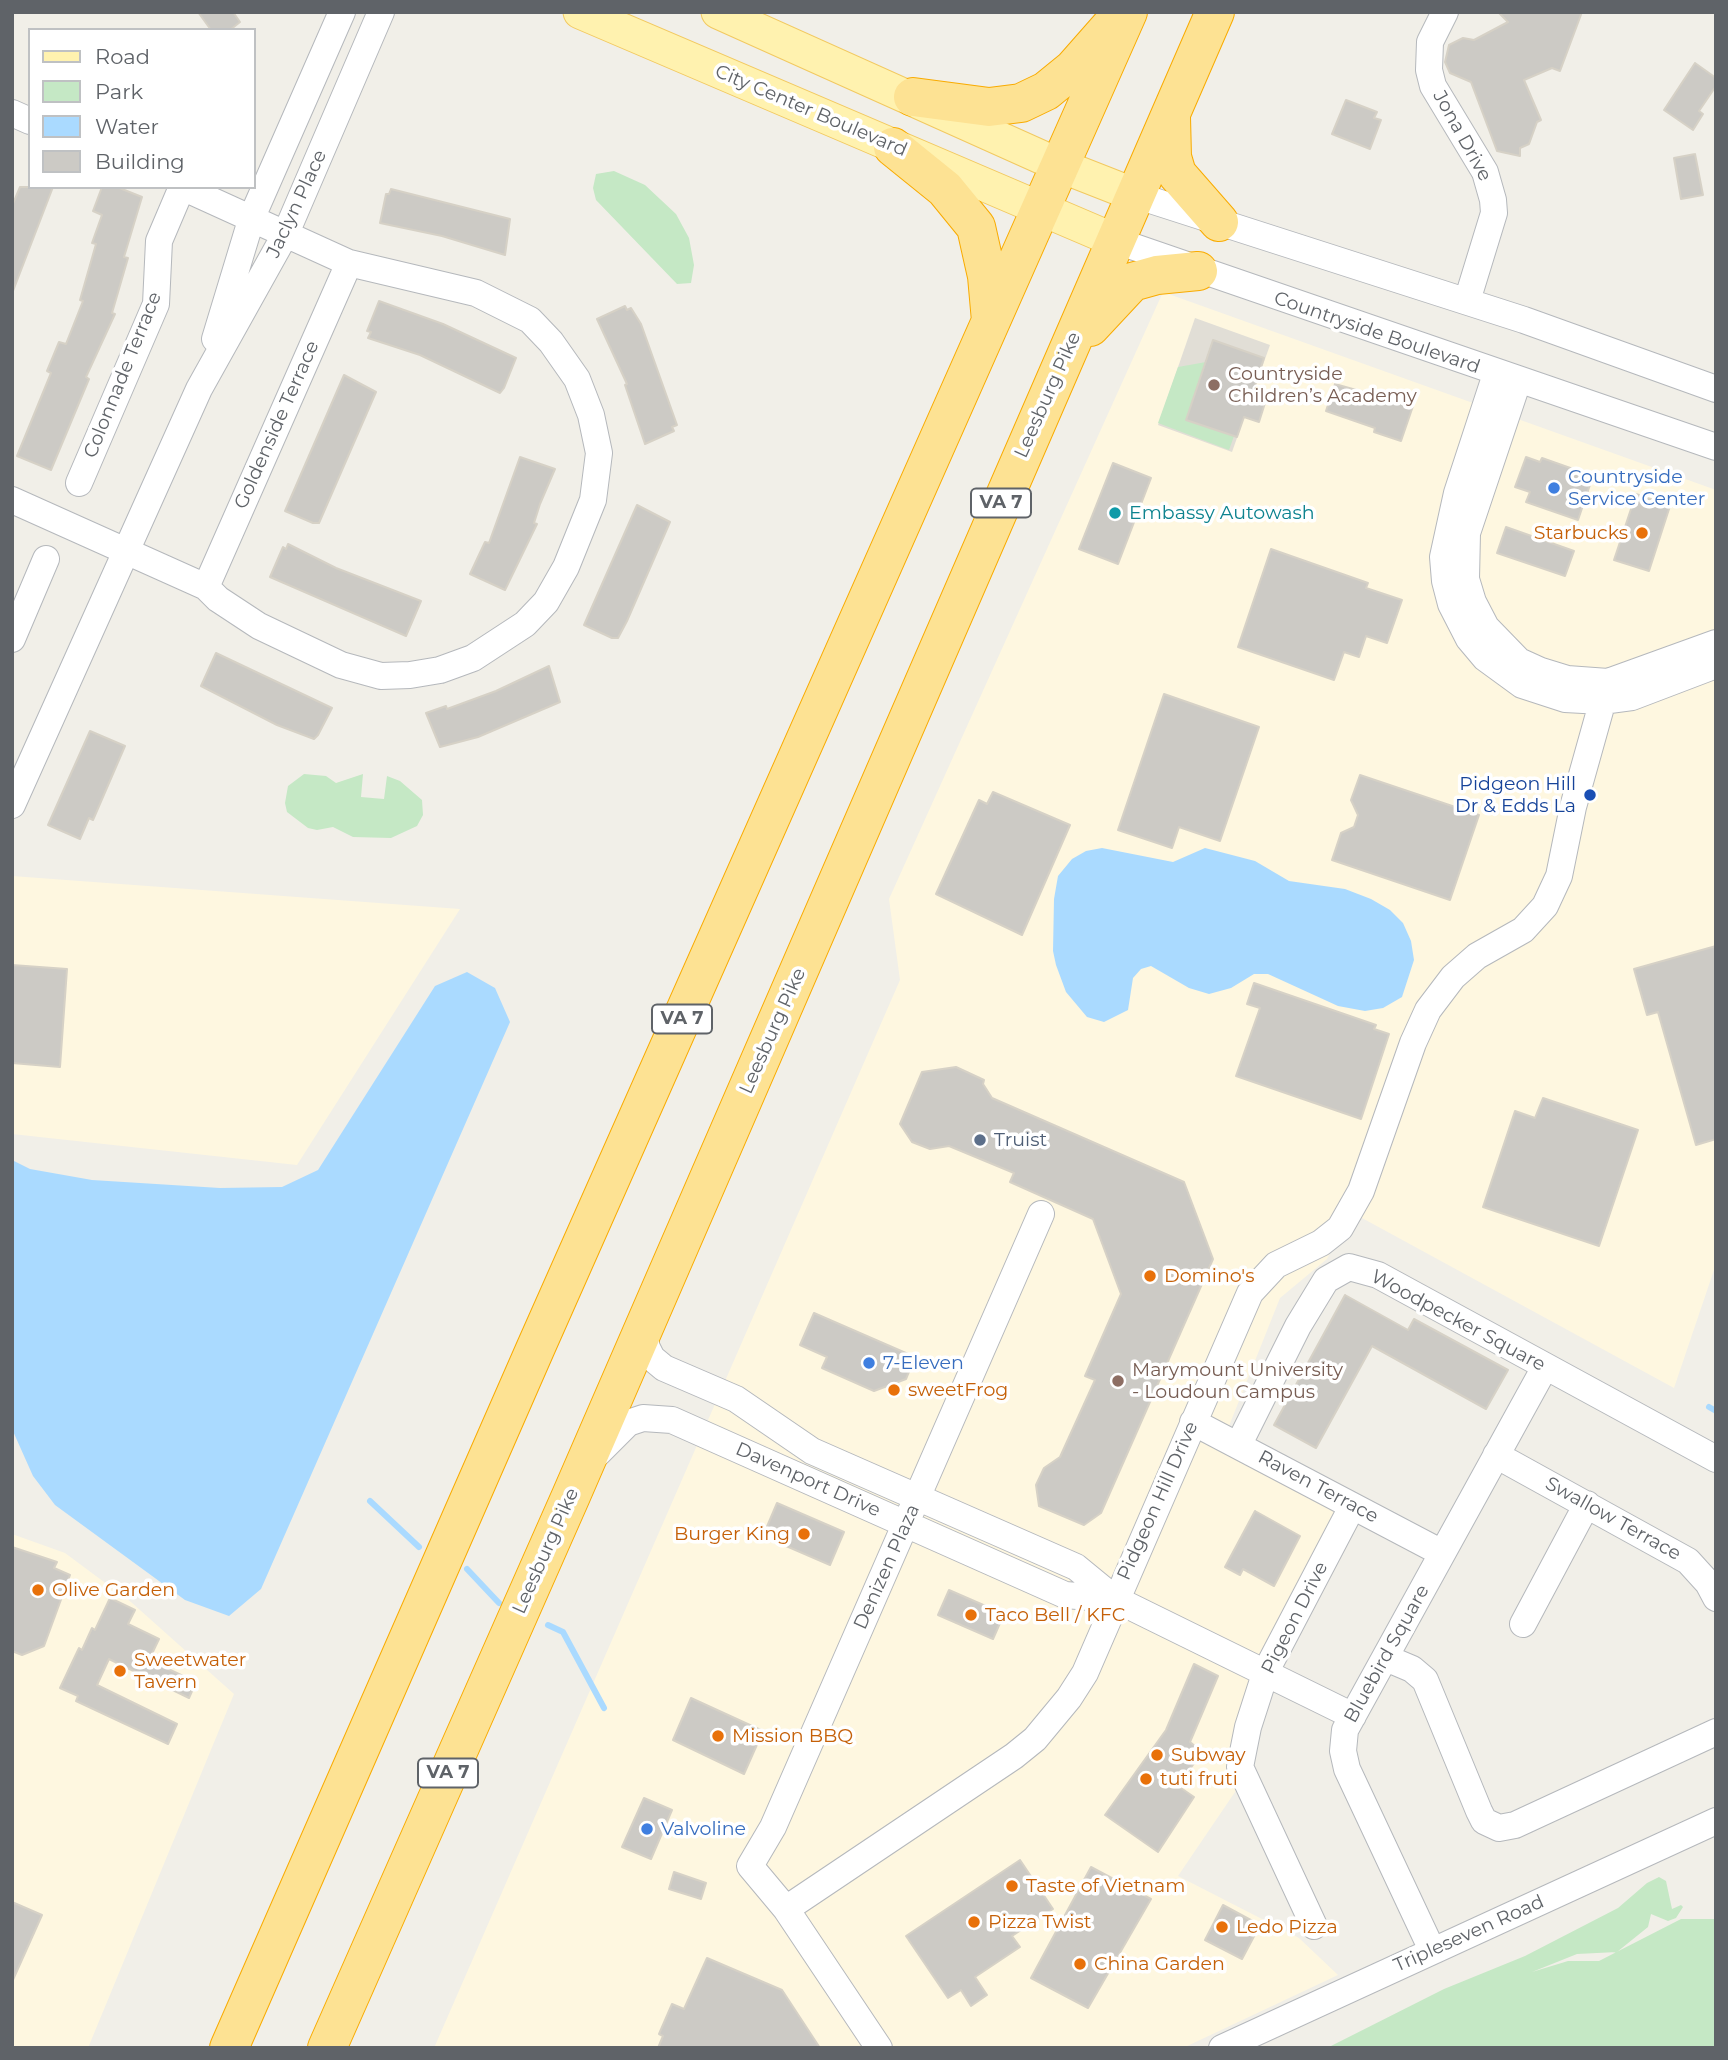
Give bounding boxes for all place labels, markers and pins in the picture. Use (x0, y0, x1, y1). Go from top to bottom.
place label: Countryside Children’s Academy (1228, 363, 1417, 407)
marker: Countryside Children’s Academy (1206, 377, 1222, 393)
place label: Countryside Service Center (1568, 466, 1705, 510)
marker: Countryside Service Center (1546, 480, 1562, 496)
place label: Embassy Autowash (1129, 502, 1315, 524)
marker: Embassy Autowash (1107, 505, 1123, 521)
place label: Starbucks (1534, 522, 1628, 544)
marker: Starbucks (1634, 525, 1650, 541)
place label: Pidgeon Hill Dr & Edds La (1455, 773, 1576, 817)
marker: Pidgeon Hill Dr & Edds La (1582, 787, 1598, 803)
place label: Truist (994, 1129, 1047, 1151)
marker: Truist (972, 1132, 988, 1148)
place label: Domino's (1164, 1265, 1254, 1287)
marker: Domino's (1142, 1268, 1158, 1284)
place label: 7-Eleven (883, 1352, 964, 1374)
marker: 7-Eleven (861, 1355, 877, 1371)
place label: Marymount University - Loudoun Campus (1132, 1359, 1343, 1403)
marker: Marymount University - Loudoun Campus (1110, 1373, 1126, 1389)
place label: sweetFrog (908, 1379, 1008, 1401)
marker: sweetFrog (886, 1382, 902, 1398)
place label: Burger King (674, 1523, 790, 1545)
marker: Burger King (796, 1526, 812, 1542)
place label: Olive Garden (52, 1579, 175, 1601)
marker: Olive Garden (30, 1582, 46, 1598)
place label: Taco Bell / KFC (985, 1604, 1125, 1626)
marker: Taco Bell / KFC (963, 1607, 979, 1623)
place label: Sweetwater Tavern (134, 1649, 246, 1693)
marker: Sweetwater Tavern (112, 1663, 128, 1679)
place label: Mission BBQ (732, 1725, 853, 1747)
marker: Mission BBQ (710, 1728, 726, 1744)
place label: Subway (1171, 1744, 1246, 1766)
marker: Subway (1149, 1747, 1165, 1763)
place label: tuti fruti (1160, 1768, 1238, 1790)
marker: tuti fruti (1138, 1771, 1154, 1787)
place label: Valvoline (661, 1818, 746, 1840)
marker: Valvoline (639, 1821, 655, 1837)
place label: Taste of Vietnam (1026, 1875, 1185, 1897)
marker: Taste of Vietnam (1004, 1878, 1020, 1894)
place label: Pizza Twist (988, 1911, 1091, 1933)
marker: Pizza Twist (966, 1914, 982, 1930)
place label: Ledo Pizza (1236, 1916, 1338, 1938)
marker: Ledo Pizza (1214, 1919, 1230, 1935)
place label: China Garden (1094, 1953, 1225, 1975)
marker: China Garden (1072, 1956, 1088, 1972)

